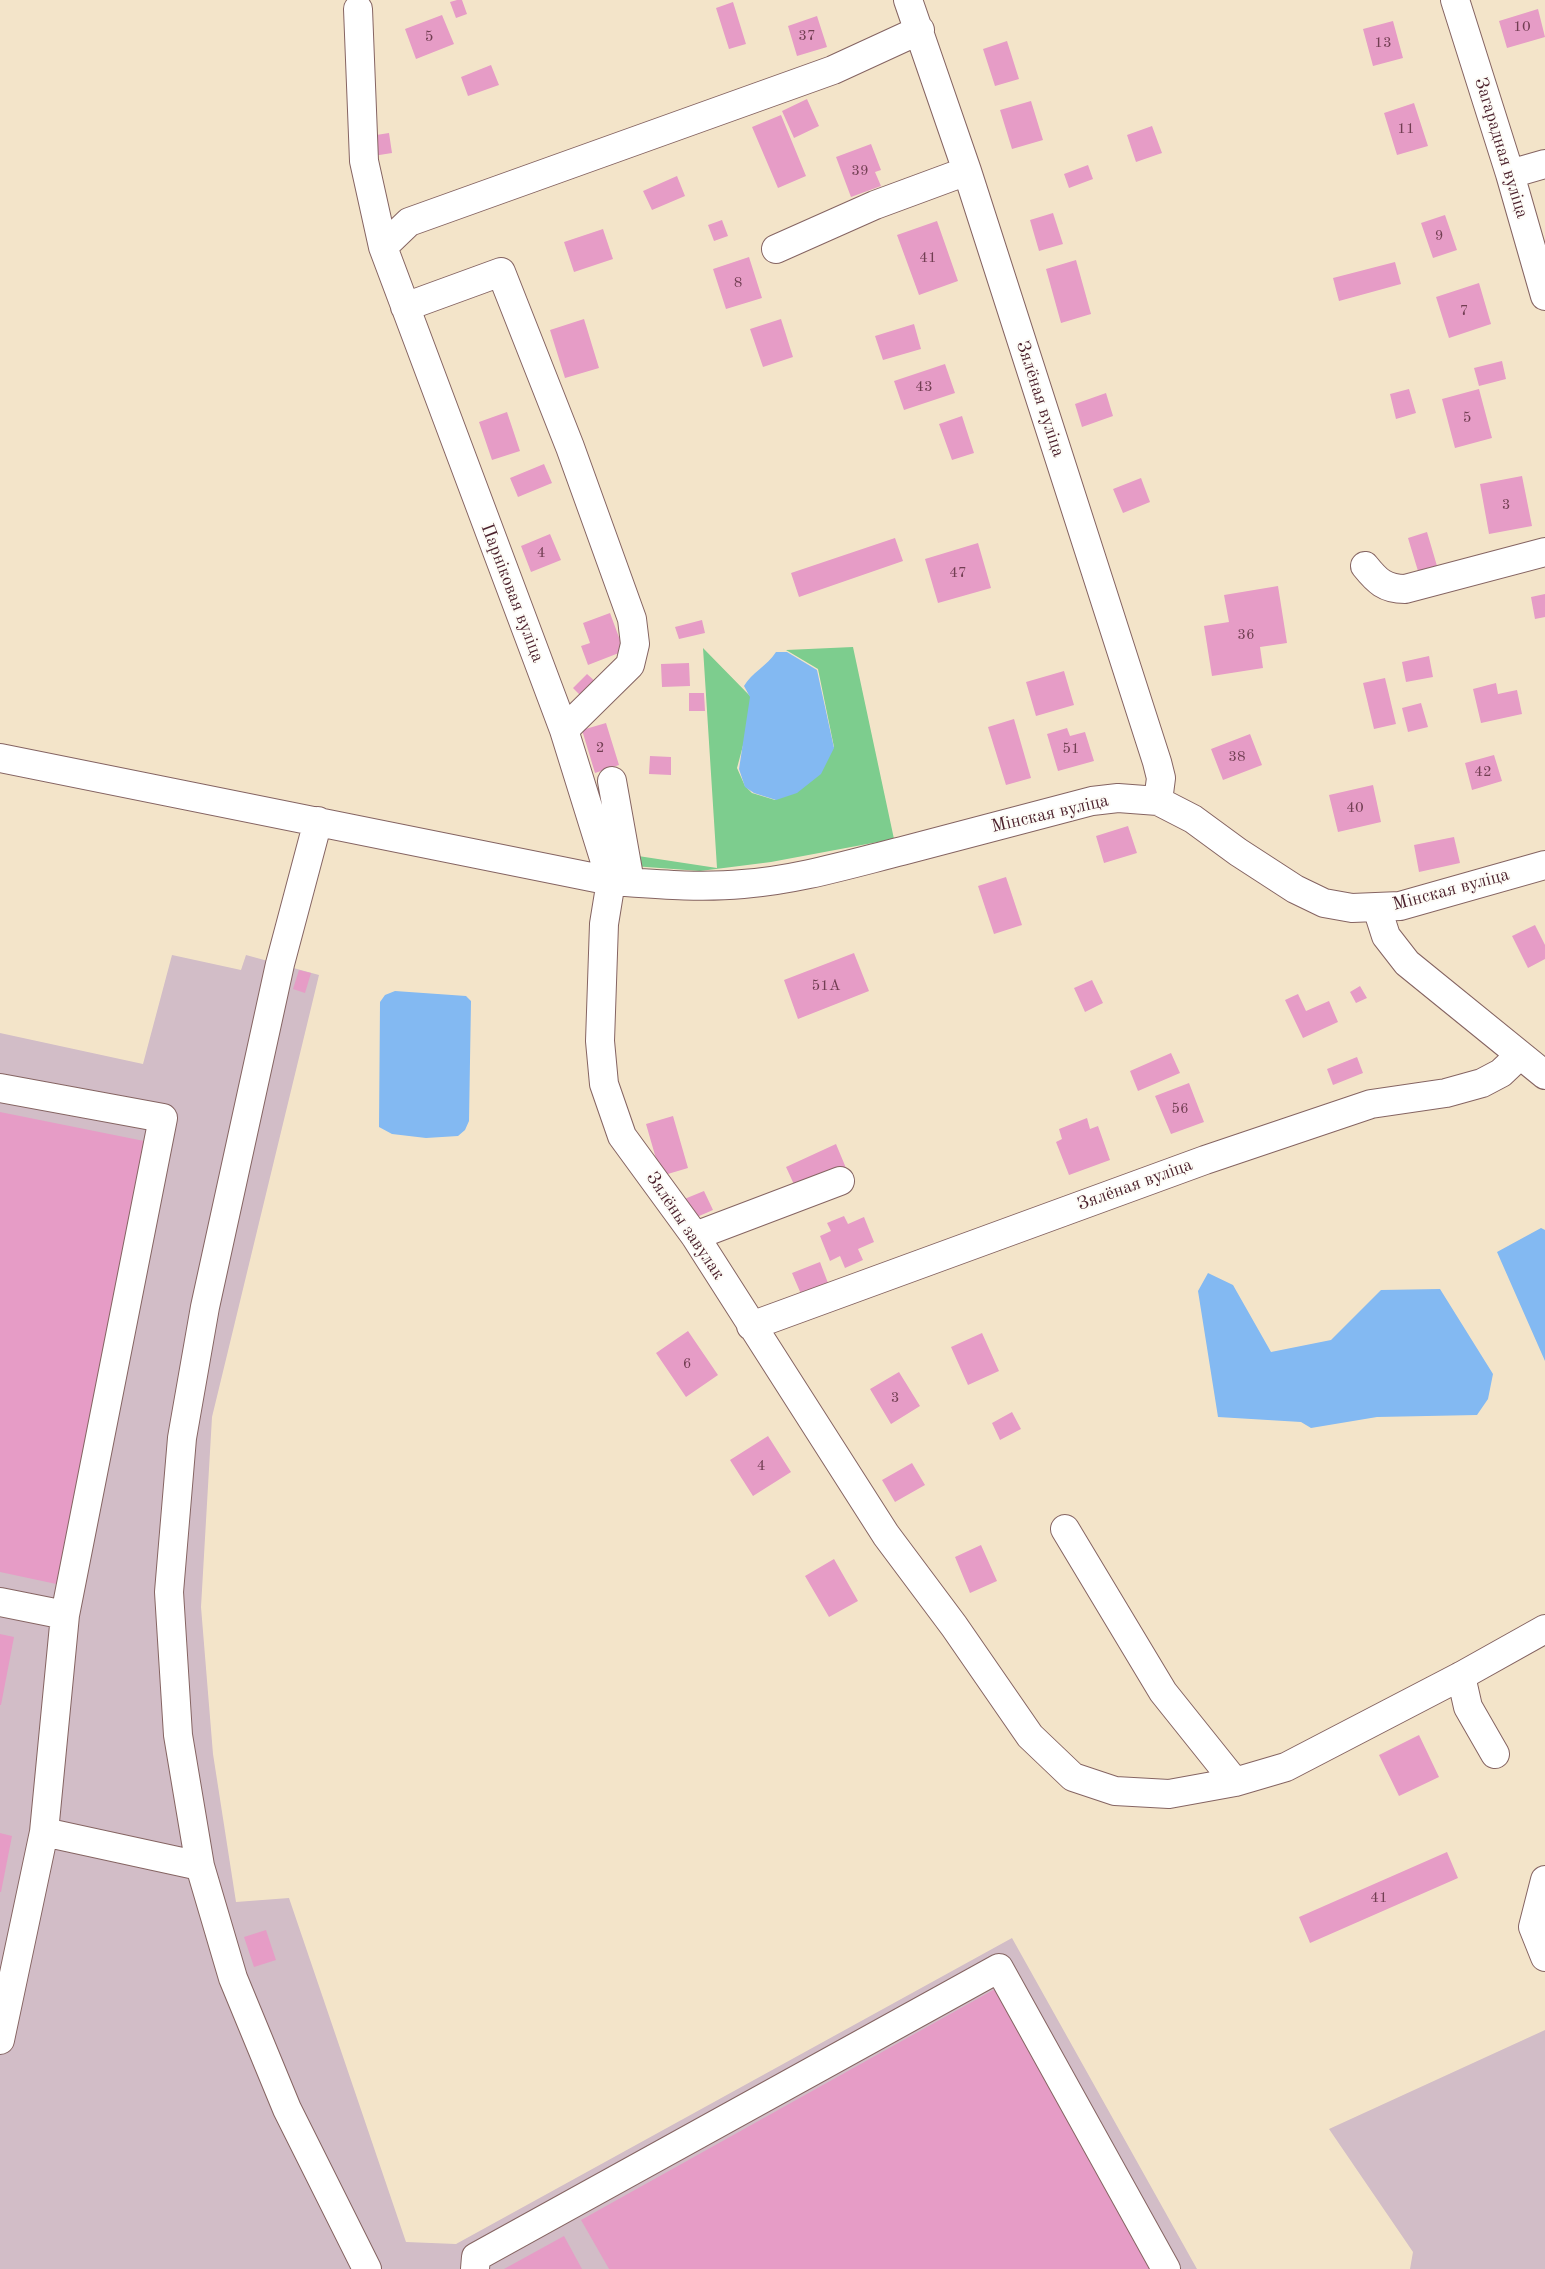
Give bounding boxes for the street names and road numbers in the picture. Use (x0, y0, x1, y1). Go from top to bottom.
street label: Загарадная вуліца (1469, 75, 1533, 221)
street label: Зялёная вуліца (1011, 338, 1069, 460)
street label: Парніковая вуліца (476, 521, 548, 665)
street label: Мінская вуліца (989, 790, 1111, 838)
street label: Мінская вуліца (1390, 864, 1512, 916)
street label: Зялёная вуліца (1074, 1154, 1196, 1216)
street label: Зялёны завулак (641, 1168, 729, 1284)

